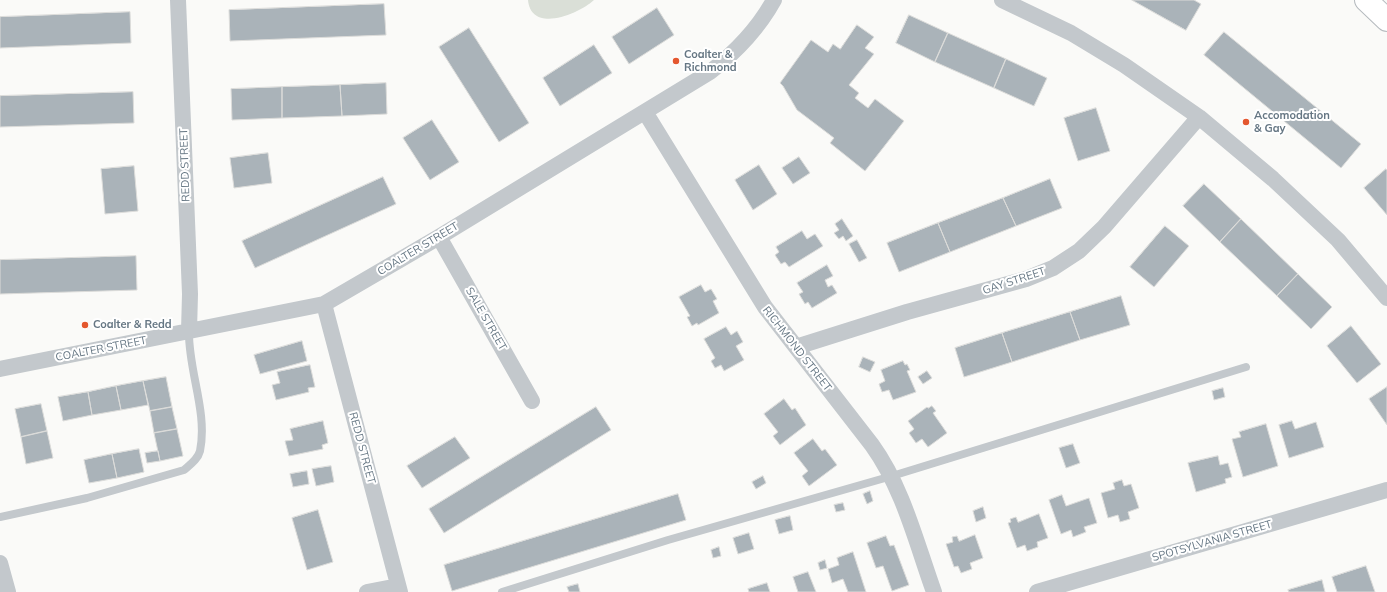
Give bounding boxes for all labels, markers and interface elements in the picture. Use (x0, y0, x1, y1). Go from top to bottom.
place label: Coalter & Richmond (684, 48, 737, 74)
marker: Coalter & Richmond (671, 56, 681, 66)
place label: Accomodation & Gay (1254, 109, 1330, 135)
marker: Accomodation & Gay (1241, 117, 1251, 127)
street label: REDD STREET (177, 128, 193, 202)
street label: COALTER STREET (375, 220, 461, 278)
street label: GAY STREET (981, 265, 1047, 297)
street label: SALE STREET (463, 285, 509, 353)
street label: RICHMOND STREET (760, 304, 834, 394)
place label: Coalter & Redd (93, 318, 172, 332)
marker: Coalter & Redd (80, 320, 90, 330)
street label: COALTER STREET (54, 334, 148, 364)
street label: REDD STREET (346, 411, 378, 485)
street label: SPOTSYLVANIA STREET (1150, 518, 1274, 564)

